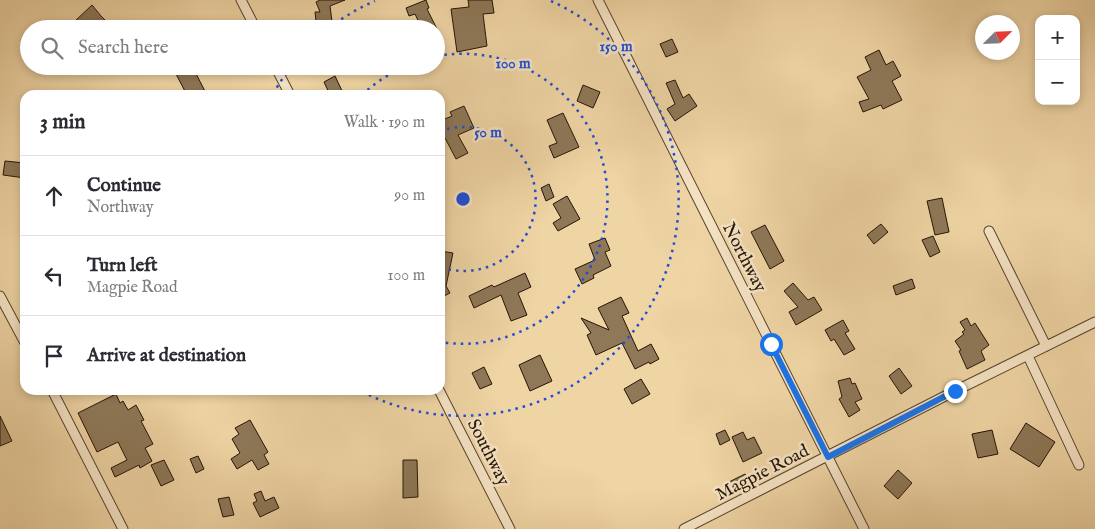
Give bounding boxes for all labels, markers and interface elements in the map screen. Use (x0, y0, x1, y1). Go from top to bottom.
north arrow (975, 15, 1020, 60)
map controls (1035, 15, 1080, 105)
button: + (1035, 15, 1080, 60)
search box (20, 20, 445, 75)
icon: search (38, 34, 66, 62)
text: Search here (78, 36, 169, 60)
text: 150 m (599, 37, 633, 56)
text: 100 m (495, 54, 531, 73)
button: − (1035, 60, 1080, 105)
text: 3 min (40, 109, 85, 136)
text: Walk · 190 m (344, 113, 425, 133)
text: 50 m (474, 123, 502, 142)
text: Continue (87, 174, 161, 198)
icon: ahead (40, 182, 68, 210)
text: 90 m (394, 186, 425, 206)
centre of rings (454, 190, 472, 208)
text: Northway (87, 198, 154, 218)
street label: Northway (716, 219, 771, 296)
text: Turn left (87, 254, 158, 278)
icon: left (40, 262, 68, 290)
text: 100 m (388, 266, 425, 286)
text: Magpie Road (87, 278, 177, 298)
route start (760, 333, 783, 356)
icon: arrive (40, 342, 68, 370)
text: Arrive at destination (87, 344, 246, 368)
route end (944, 380, 967, 403)
street label: Southway (461, 415, 514, 490)
street label: Magpie Road (712, 440, 814, 507)

